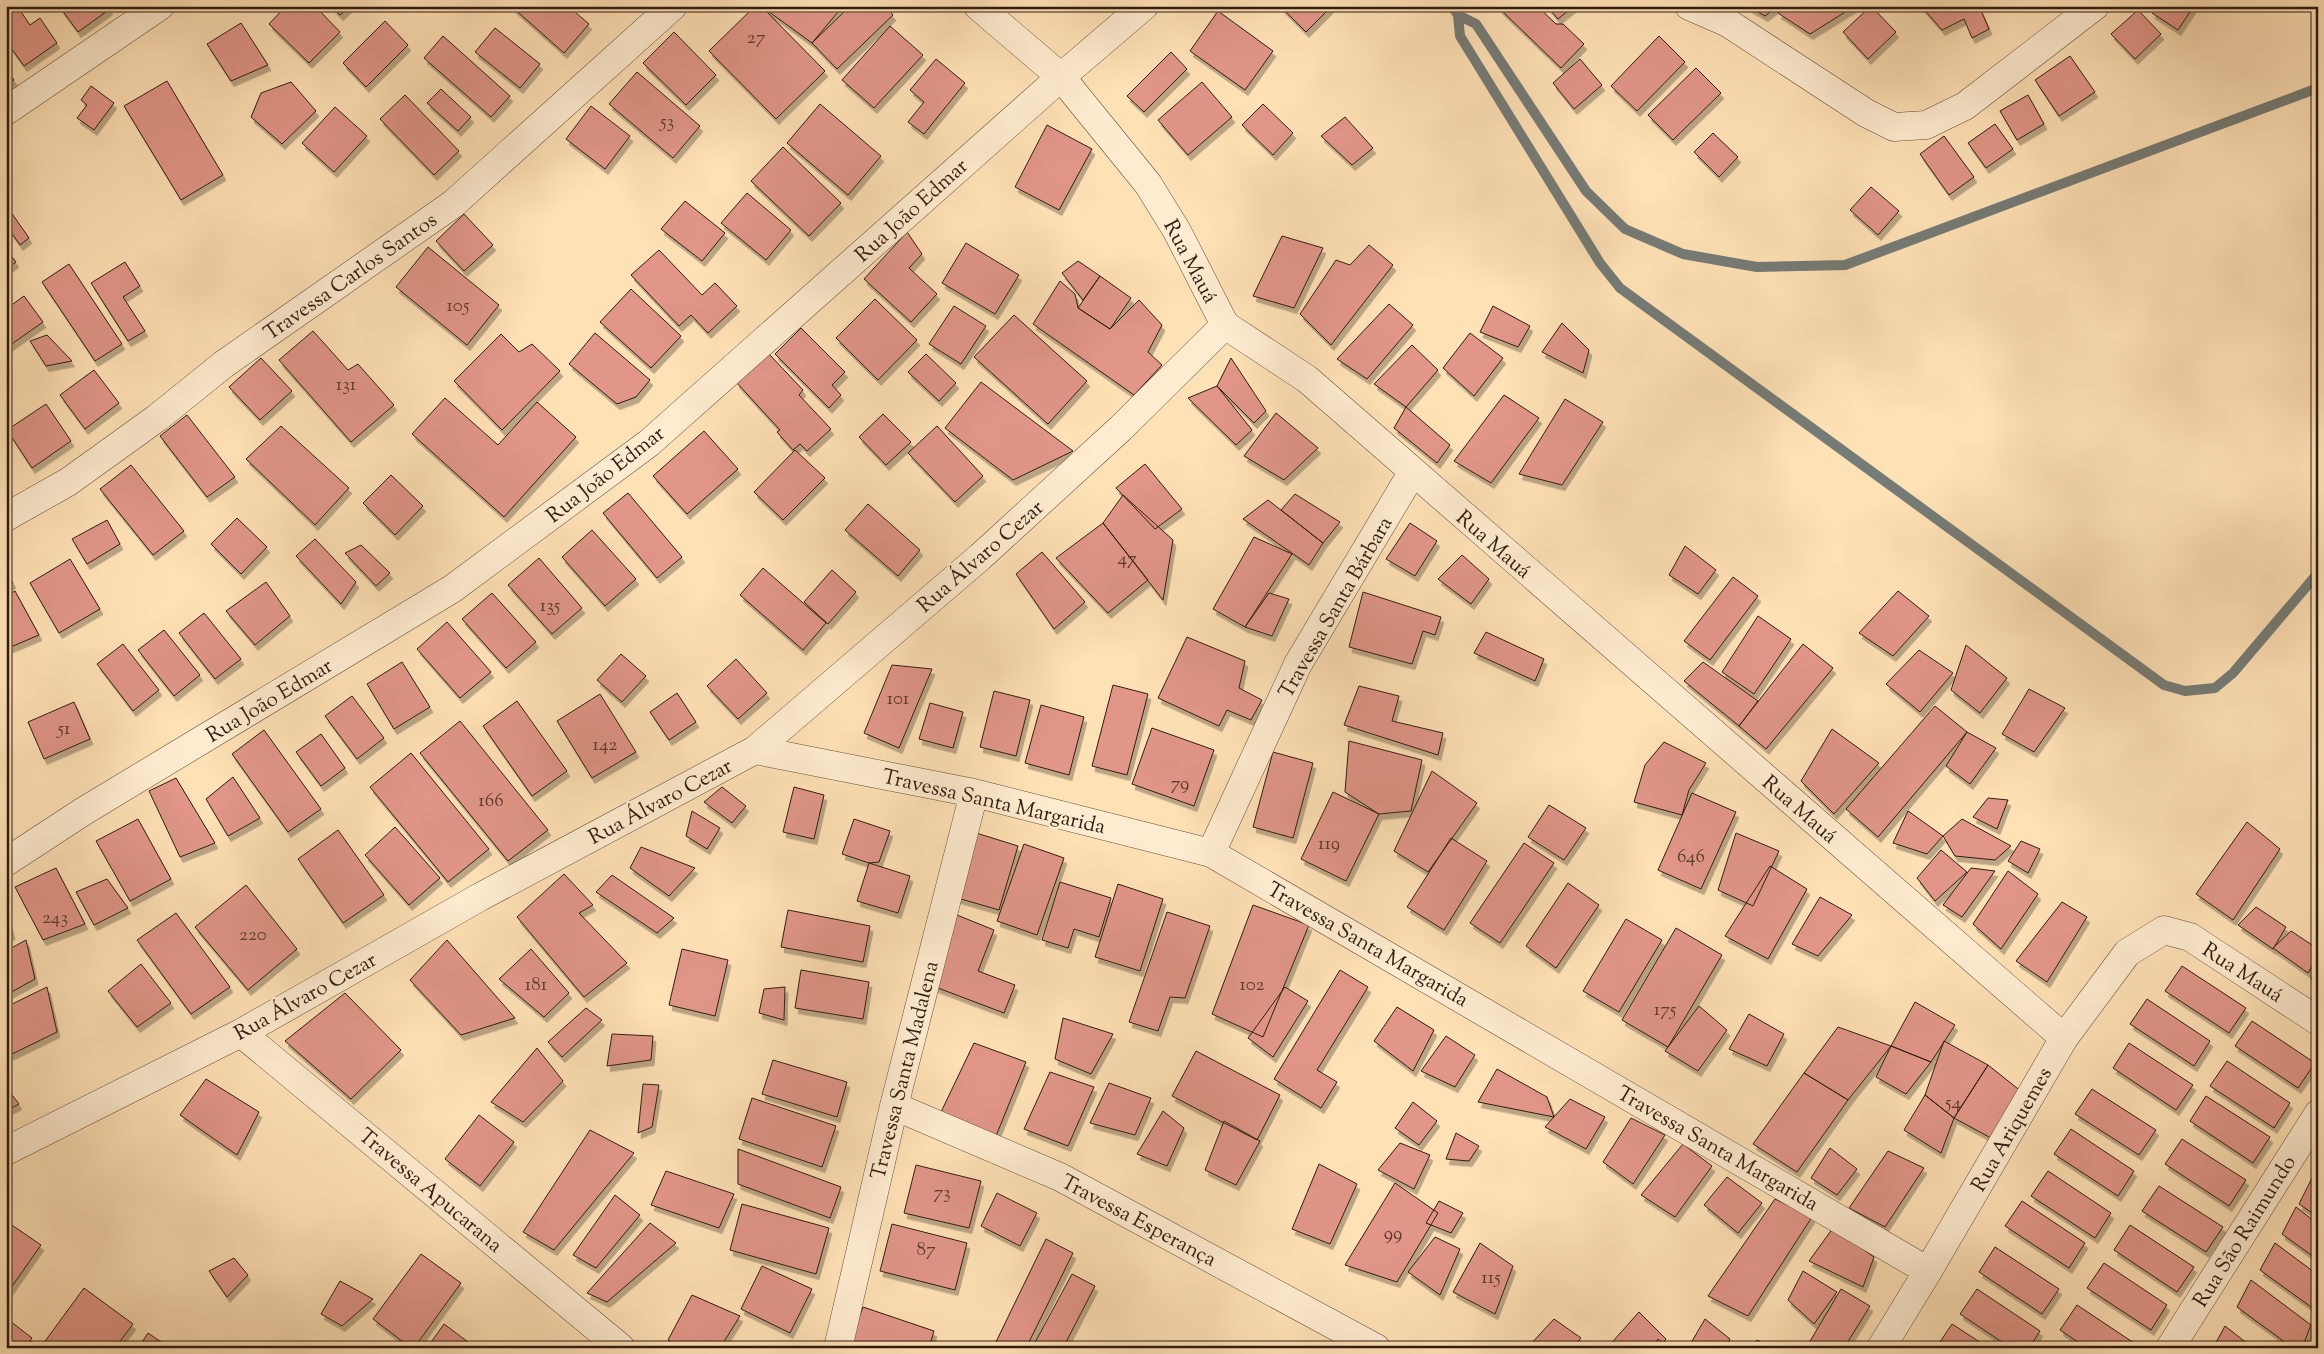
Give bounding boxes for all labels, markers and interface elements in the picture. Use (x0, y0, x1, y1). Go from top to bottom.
house number: 27 (747, 25, 766, 52)
house number: 53 (659, 109, 674, 136)
street label: Rua João Edmar (849, 152, 976, 270)
street label: Travessa Carlos Santos (258, 206, 444, 349)
street label: Rua Mauá (1155, 215, 1224, 310)
house number: 105 (447, 293, 470, 320)
house number: 131 (336, 372, 357, 399)
street label: Rua João Edmar (541, 420, 672, 531)
street label: Rua Álvaro Cezar (911, 494, 1051, 621)
street label: Rua Mauá (1448, 504, 1537, 587)
street label: Travessa Santa Bárbara (1272, 511, 1401, 704)
house number: 47 (1117, 546, 1137, 573)
house number: 135 (540, 593, 561, 620)
street label: Rua João Edmar (201, 652, 339, 751)
house number: 101 (887, 686, 910, 713)
house number: 51 (57, 716, 71, 743)
house number: 142 (593, 732, 618, 759)
street label: Rua Álvaro Cezar (584, 752, 738, 853)
street label: Travessa Santa Margarida (879, 763, 1108, 843)
street label: Rua Mauá (1754, 769, 1843, 852)
house number: 79 (1171, 771, 1189, 798)
house number: 166 (478, 788, 504, 815)
house number: 119 (1318, 831, 1340, 858)
house number: 646 (1677, 844, 1705, 871)
street label: Travessa Santa Margarida (1261, 876, 1474, 1016)
house number: 243 (42, 905, 68, 932)
house number: 220 (239, 922, 267, 949)
street label: Rua Mauá (2196, 936, 2289, 1011)
street label: Rua Álvaro Cezar (229, 946, 383, 1049)
street label: Travessa Santa Madalena (864, 958, 948, 1183)
house number: 181 (525, 972, 548, 999)
house number: 102 (1239, 972, 1265, 999)
house number: 175 (1654, 997, 1677, 1024)
street label: Rua Ariquemes (1965, 1062, 2061, 1198)
street label: Travessa Santa Margarida (1611, 1080, 1824, 1220)
house number: 54 (1944, 1090, 1961, 1117)
street label: Travessa Apucarana (351, 1122, 509, 1261)
street label: Rua São Raimundo (2187, 1150, 2304, 1314)
street label: Travessa Esperança (1055, 1168, 1221, 1276)
house number: 73 (933, 1180, 951, 1207)
house number: 99 (1384, 1221, 1402, 1248)
house number: 87 (916, 1237, 936, 1264)
house number: 115 (1481, 1265, 1501, 1292)

